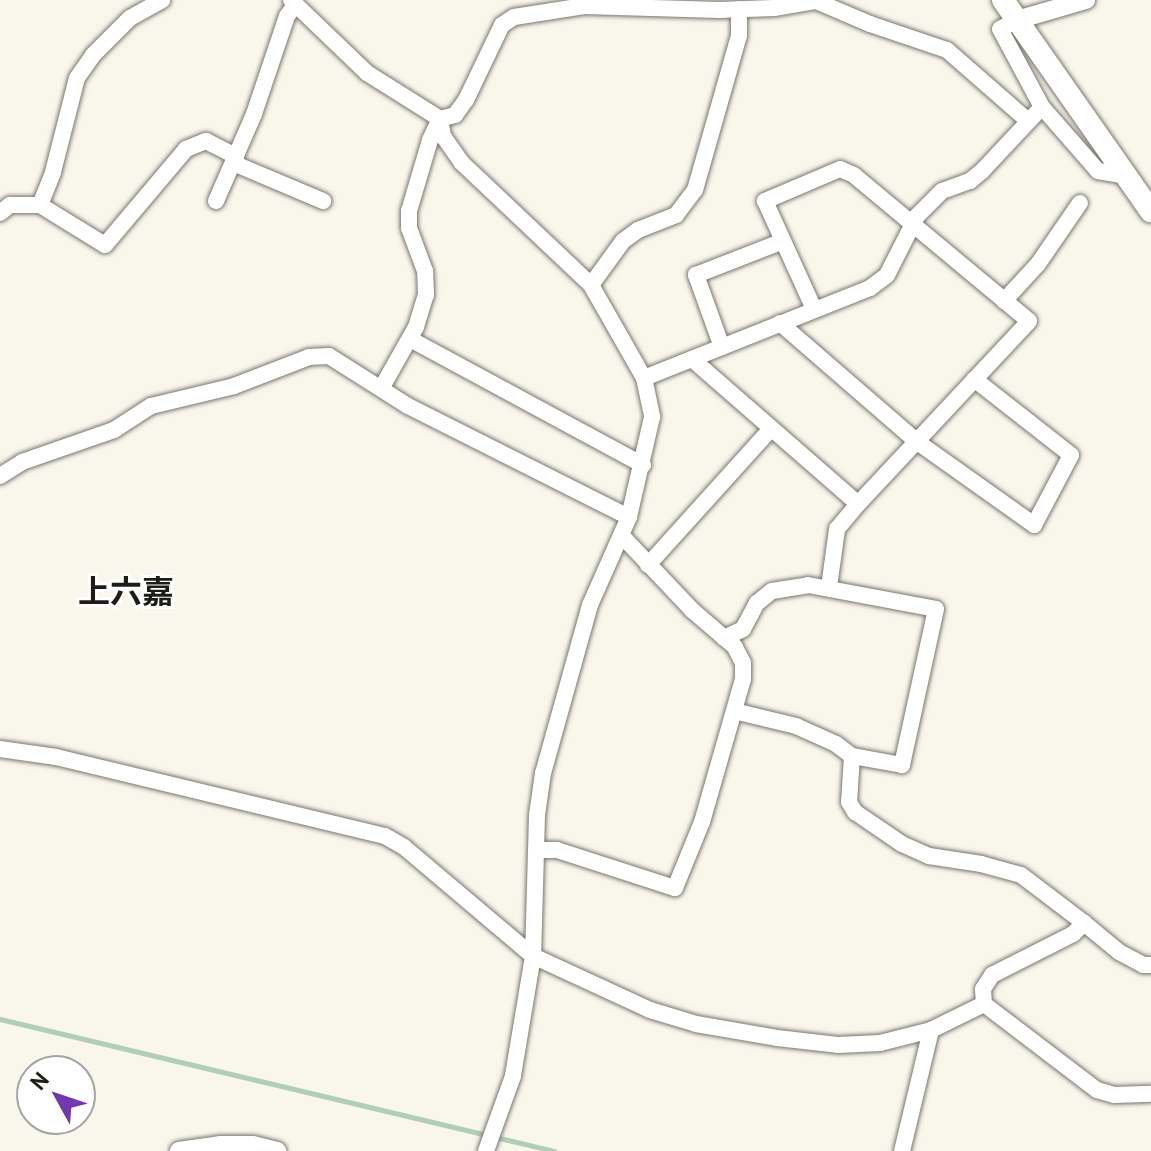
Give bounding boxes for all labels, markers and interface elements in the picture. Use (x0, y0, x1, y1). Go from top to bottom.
district label: 上六嘉 (78, 572, 174, 610)
north arrow (16, 1055, 96, 1135)
text: N (24, 1066, 55, 1095)

